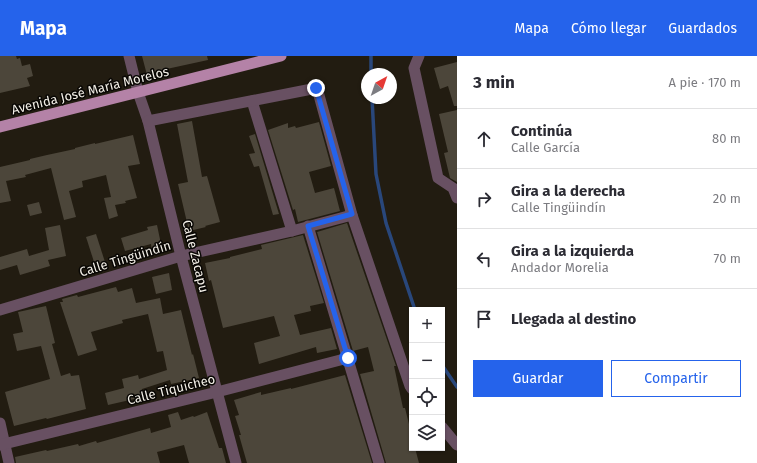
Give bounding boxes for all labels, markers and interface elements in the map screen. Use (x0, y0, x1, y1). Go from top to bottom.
text: Mapa (20, 17, 67, 40)
text: Mapa (515, 20, 549, 37)
text: Cómo llegar (571, 20, 646, 37)
text: Guardados (668, 20, 737, 37)
street label: Avenida José María Morelos (10, 64, 170, 117)
north arrow (361, 68, 397, 104)
text: 3 min (473, 72, 515, 93)
text: A pie · 170 m (669, 75, 741, 90)
route end (307, 79, 325, 97)
text: Continúa (511, 122, 572, 140)
icon: ahead (473, 128, 495, 150)
text: 80 m (712, 131, 741, 146)
text: Calle García (511, 140, 580, 155)
text: Gira a la derecha (511, 182, 625, 200)
icon: right (473, 188, 495, 210)
text: 20 m (713, 191, 741, 206)
text: Calle Tingüindín (511, 200, 606, 215)
street label: Calle Zacapu (179, 218, 212, 294)
street label: Calle Tingüindín (78, 237, 173, 280)
text: Gira a la izquierda (511, 242, 634, 260)
icon: left (473, 248, 495, 270)
text: 70 m (714, 251, 741, 266)
text: Andador Morelia (511, 260, 609, 275)
map controls (409, 307, 445, 451)
button: + (409, 307, 445, 343)
icon: arrive (473, 308, 495, 330)
text: Llegada al destino (511, 310, 636, 328)
button: − (409, 343, 445, 379)
route start (339, 349, 357, 367)
button: Guardar (473, 360, 603, 397)
button: Compartir (611, 360, 741, 397)
street label: Calle Tiquicheo (126, 371, 217, 408)
button: locate (409, 379, 445, 415)
button: layers (409, 415, 445, 451)

